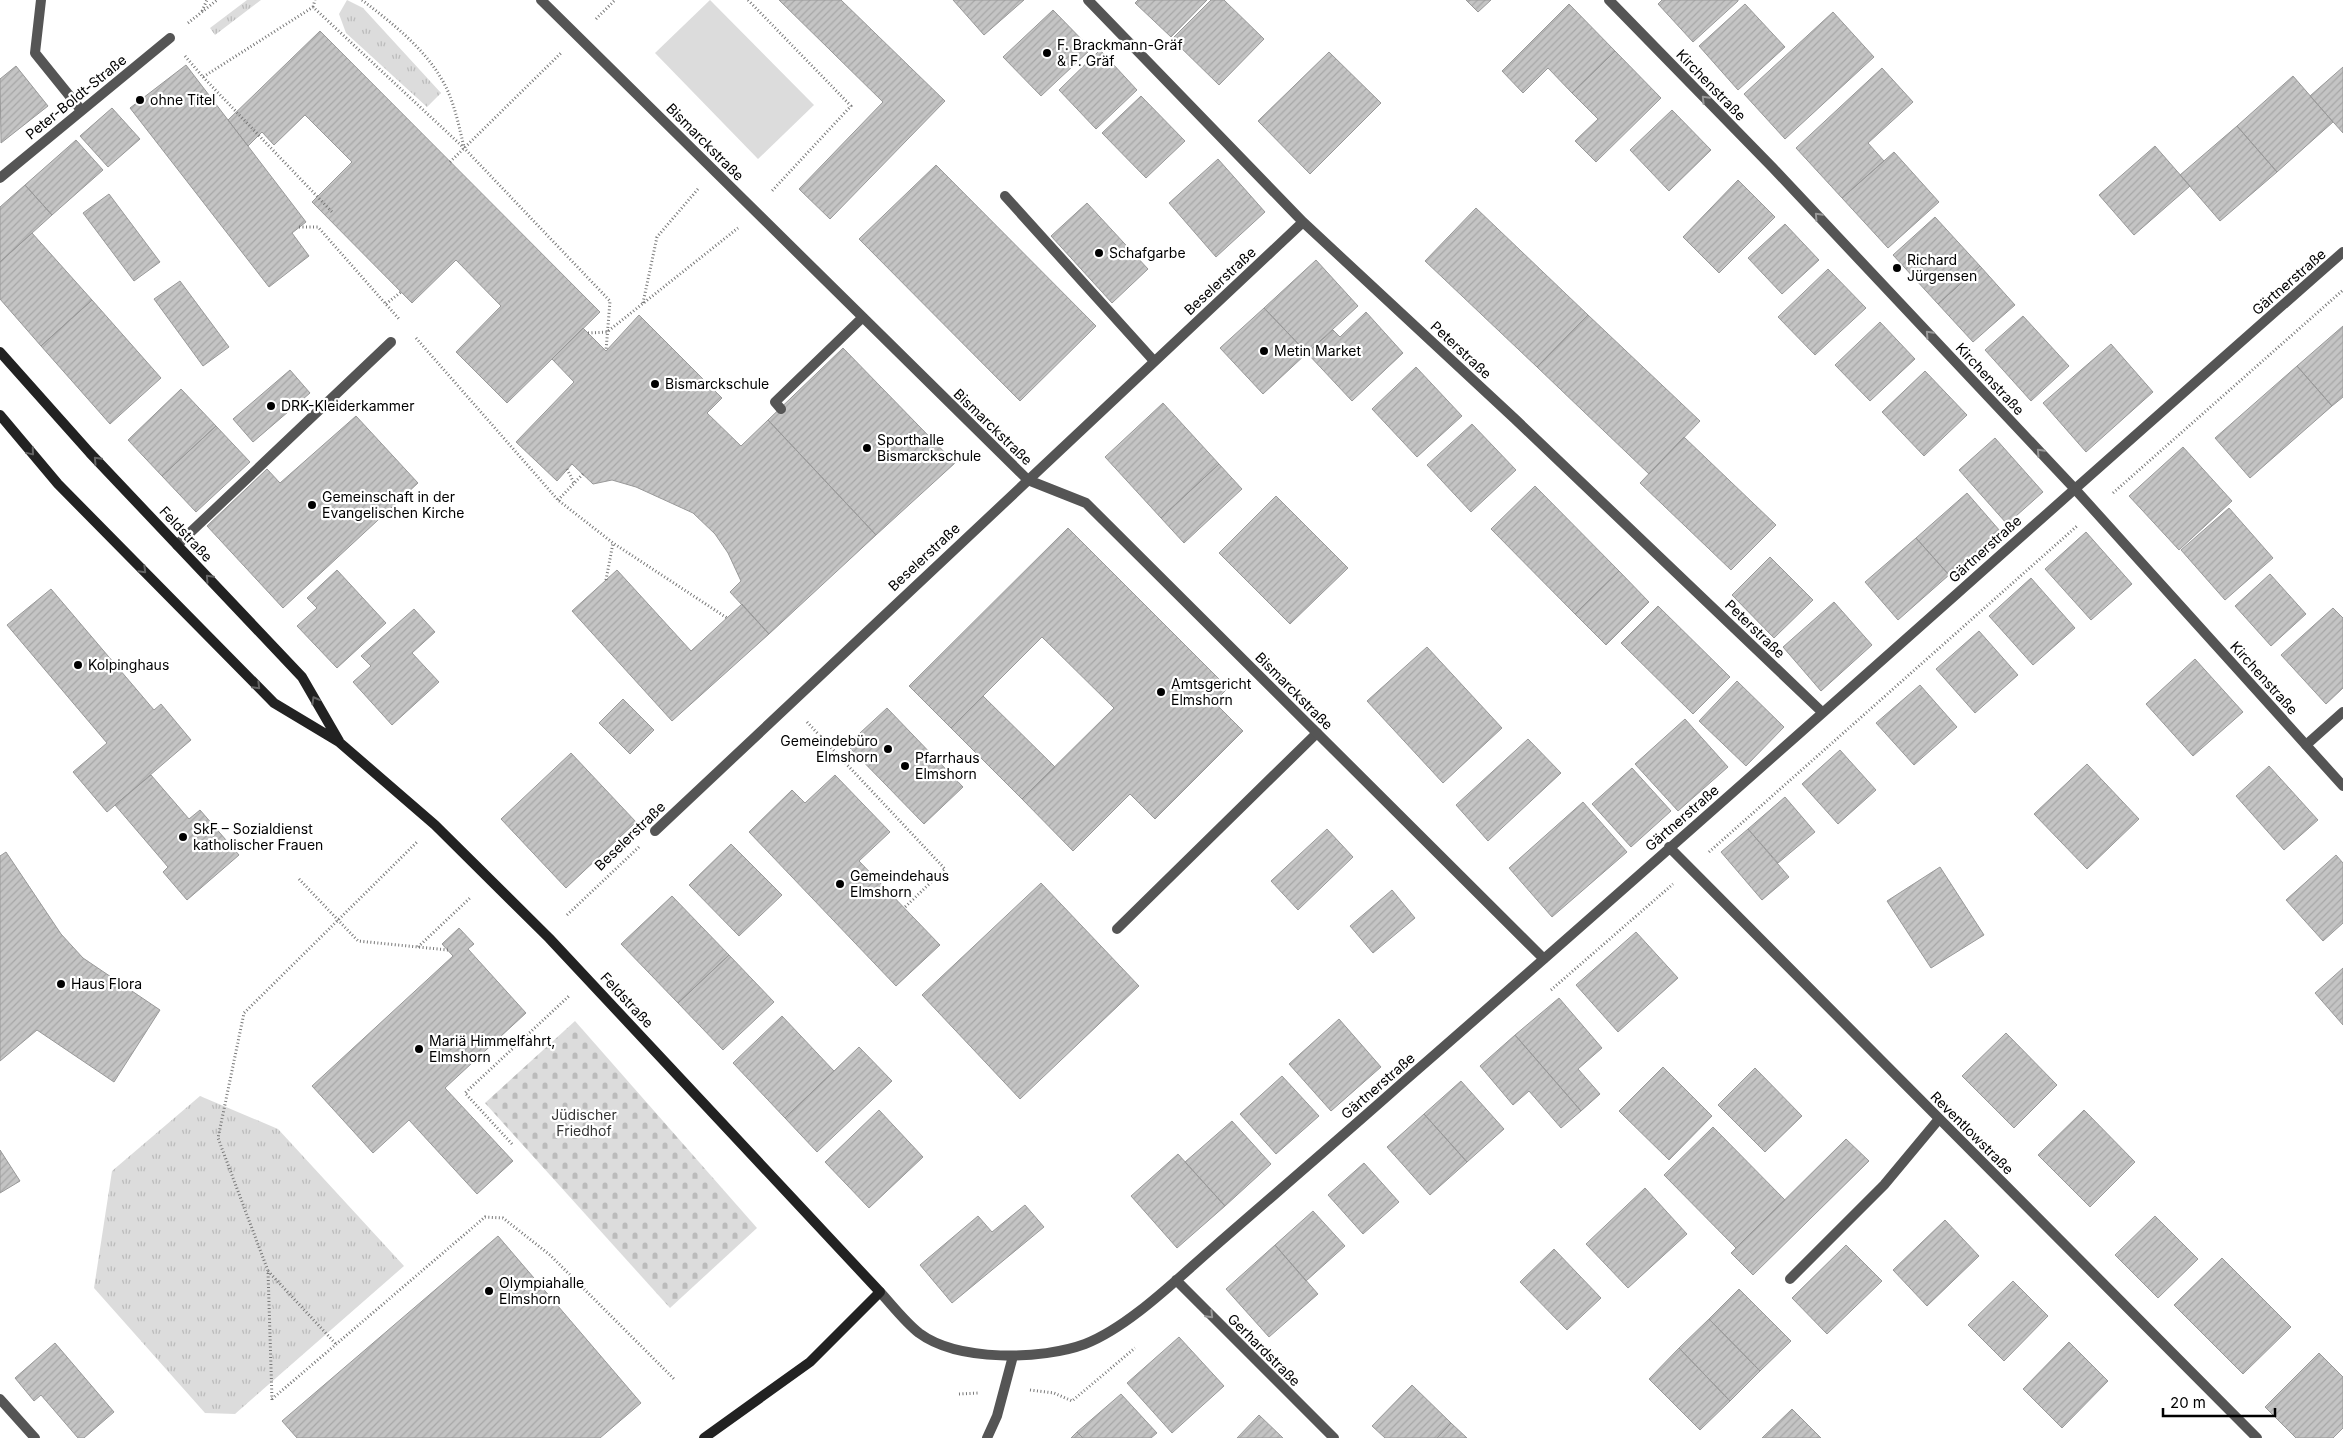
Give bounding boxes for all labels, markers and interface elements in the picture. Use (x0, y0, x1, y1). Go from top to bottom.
place label: F. Brackmann-Gräf & F. Gräf (1057, 36, 1183, 69)
street label: Kirchenstraße (1673, 45, 1750, 124)
marker: F. Brackmann-Gräf & F. Gräf (1041, 47, 1053, 59)
street label: Peter-Boldt-Straße (22, 51, 130, 142)
place label: ohne Titel (150, 91, 215, 108)
marker: ohne Titel (134, 94, 146, 106)
one-way arrow (1702, 95, 1711, 104)
street label: Bismarckstraße (663, 99, 748, 184)
one-way arrow (1815, 212, 1824, 221)
street label: Beselerstraße (1180, 243, 1259, 318)
place label: Schafgarbe (1109, 244, 1186, 261)
street label: Gärtnerstraße (2248, 245, 2329, 318)
marker: Schafgarbe (1093, 247, 1105, 259)
place label: Richard Jürgensen (1907, 251, 1977, 284)
marker: Richard Jürgensen (1891, 262, 1903, 274)
street label: Peterstraße (1427, 317, 1495, 382)
one-way arrow (1926, 331, 1935, 340)
street label: Kirchenstraße (1953, 339, 2028, 418)
place label: Metin Market (1274, 342, 1362, 359)
marker: Metin Market (1258, 345, 1270, 357)
place label: Bismarckschule (665, 375, 769, 392)
marker: Bismarckschule (649, 378, 661, 390)
street label: Bismarckstraße (951, 385, 1036, 468)
place label: DRK-Kleiderkammer (281, 397, 415, 414)
marker: DRK-Kleiderkammer (265, 400, 277, 412)
place label: Sporthalle Bismarckschule (877, 431, 981, 464)
marker: Sporthalle Bismarckschule (861, 442, 873, 454)
one-way arrow (26, 447, 35, 456)
one-way arrow (2037, 449, 2046, 458)
one-way arrow (94, 456, 103, 465)
place label: Gemeinschaft in der Evangelischen Kirche (322, 488, 464, 521)
marker: Gemeinschaft in der Evangelischen Kirche (306, 499, 318, 511)
street label: Feldstraße (156, 502, 216, 565)
street label: Gärtnerstraße (1945, 512, 2025, 586)
street label: Beselerstraße (884, 519, 963, 594)
one-way arrow (137, 565, 146, 574)
one-way arrow (206, 574, 215, 583)
street label: Peterstraße (1722, 596, 1789, 661)
street label: Kirchenstraße (2227, 638, 2302, 718)
street label: Bismarckstraße (1252, 648, 1337, 733)
place label: Kolpinghaus (88, 656, 169, 673)
marker: Kolpinghaus (72, 659, 84, 671)
place label: Amtsgericht Elmshorn (1171, 675, 1252, 708)
one-way arrow (251, 681, 260, 690)
marker: Amtsgericht Elmshorn (1155, 686, 1167, 698)
one-way arrow (312, 696, 322, 705)
place label: Gemeindebüro Elmshorn (780, 732, 878, 765)
marker: Gemeindebüro Elmshorn (882, 743, 894, 755)
place label: Pfarrhaus Elmshorn (915, 749, 980, 782)
marker: Pfarrhaus Elmshorn (899, 760, 911, 772)
street label: Gärtnerstraße (1641, 781, 1722, 854)
street label: Beselerstraße (591, 798, 669, 874)
place label: SkF – Sozialdienst katholischer Frauen (193, 820, 323, 853)
marker: SkF – Sozialdienst katholischer Frauen (177, 831, 189, 843)
place label: Gemeindehaus Elmshorn (850, 867, 949, 900)
marker: Gemeindehaus Elmshorn (834, 878, 846, 890)
street label: Feldstraße (597, 968, 657, 1031)
place label: Haus Flora (71, 975, 142, 992)
marker: Haus Flora (55, 978, 67, 990)
place label: Mariä Himmelfahrt, Elmshorn (429, 1032, 555, 1065)
marker: Mariä Himmelfahrt, Elmshorn (413, 1043, 425, 1055)
street label: Gärtnerstraße (1337, 1049, 1418, 1122)
street label: Reventlowstraße (1927, 1088, 2017, 1178)
park label: Jüdischer Friedhof (551, 1106, 617, 1139)
place label: Olympiahalle Elmshorn (499, 1274, 584, 1307)
marker: Olympiahalle Elmshorn (483, 1285, 495, 1297)
one-way arrow (1204, 1309, 1213, 1318)
street label: Gerhardstraße (1224, 1310, 1304, 1390)
scale bar (2163, 1386, 2276, 1418)
text: 20 m (2170, 1393, 2206, 1412)

